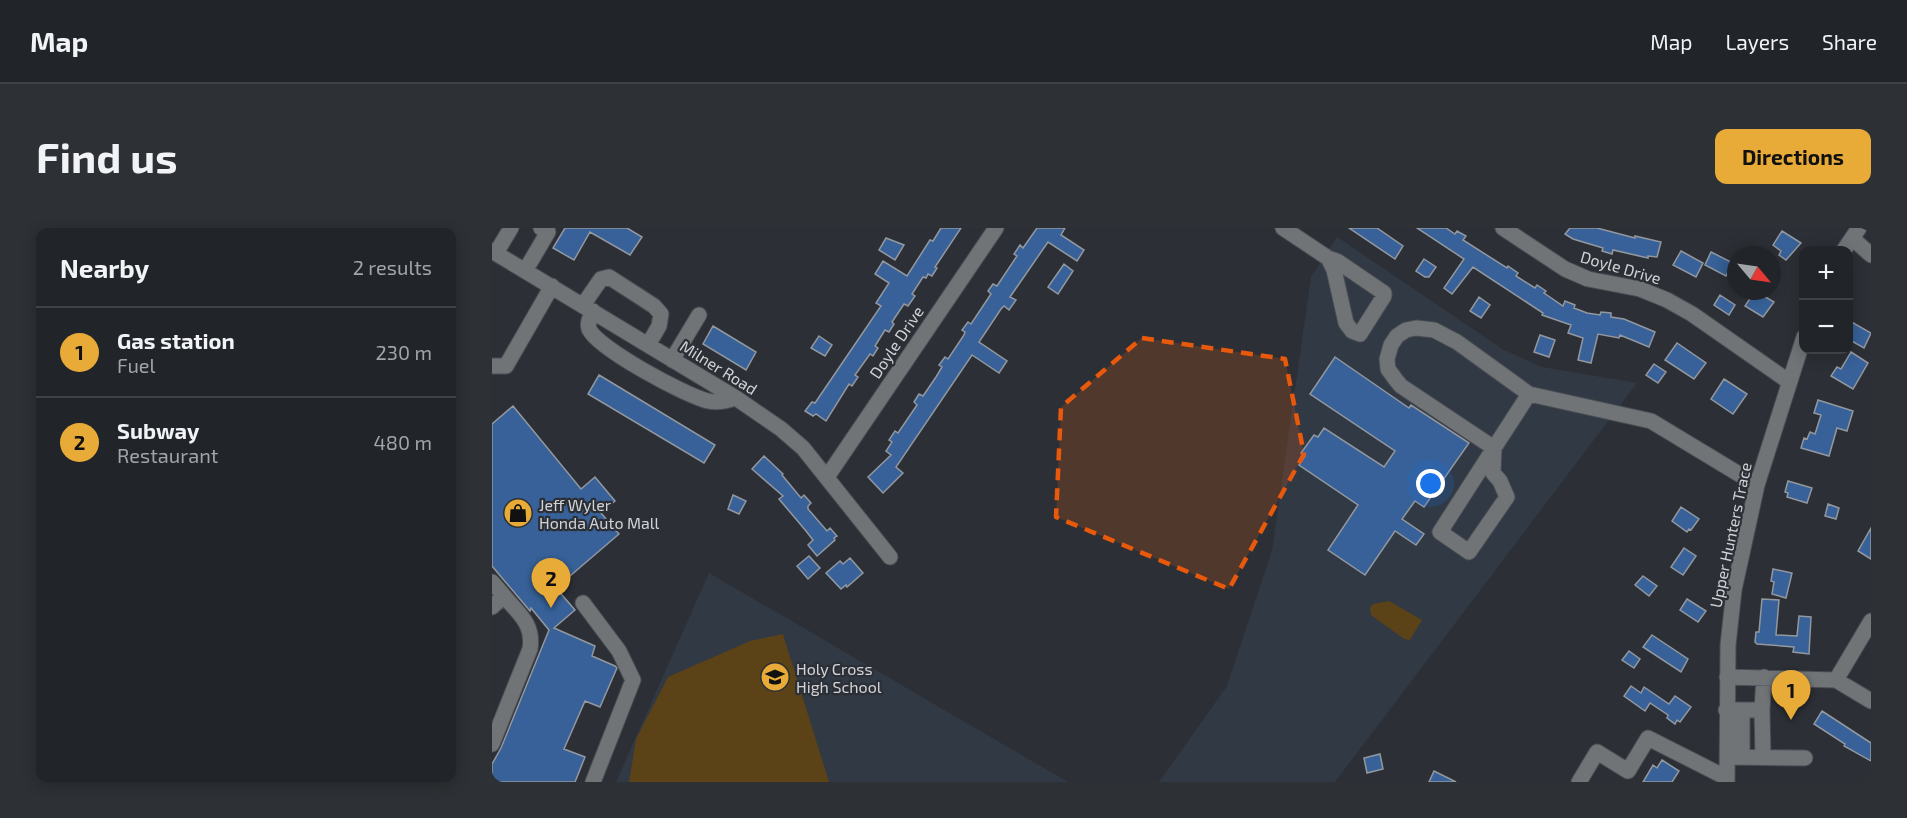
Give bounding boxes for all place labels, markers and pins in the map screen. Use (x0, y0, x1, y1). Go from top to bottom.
place label: Jeff Wyler Honda Auto Mall (539, 495, 660, 532)
shop icon: Jeff Wyler Honda Auto Mall (502, 497, 534, 529)
pin: 2 (532, 558, 570, 608)
place label: Holy Cross High School (796, 659, 882, 696)
school or university icon: Holy Cross High School (759, 661, 791, 693)
pin: 1 (1772, 670, 1810, 720)

